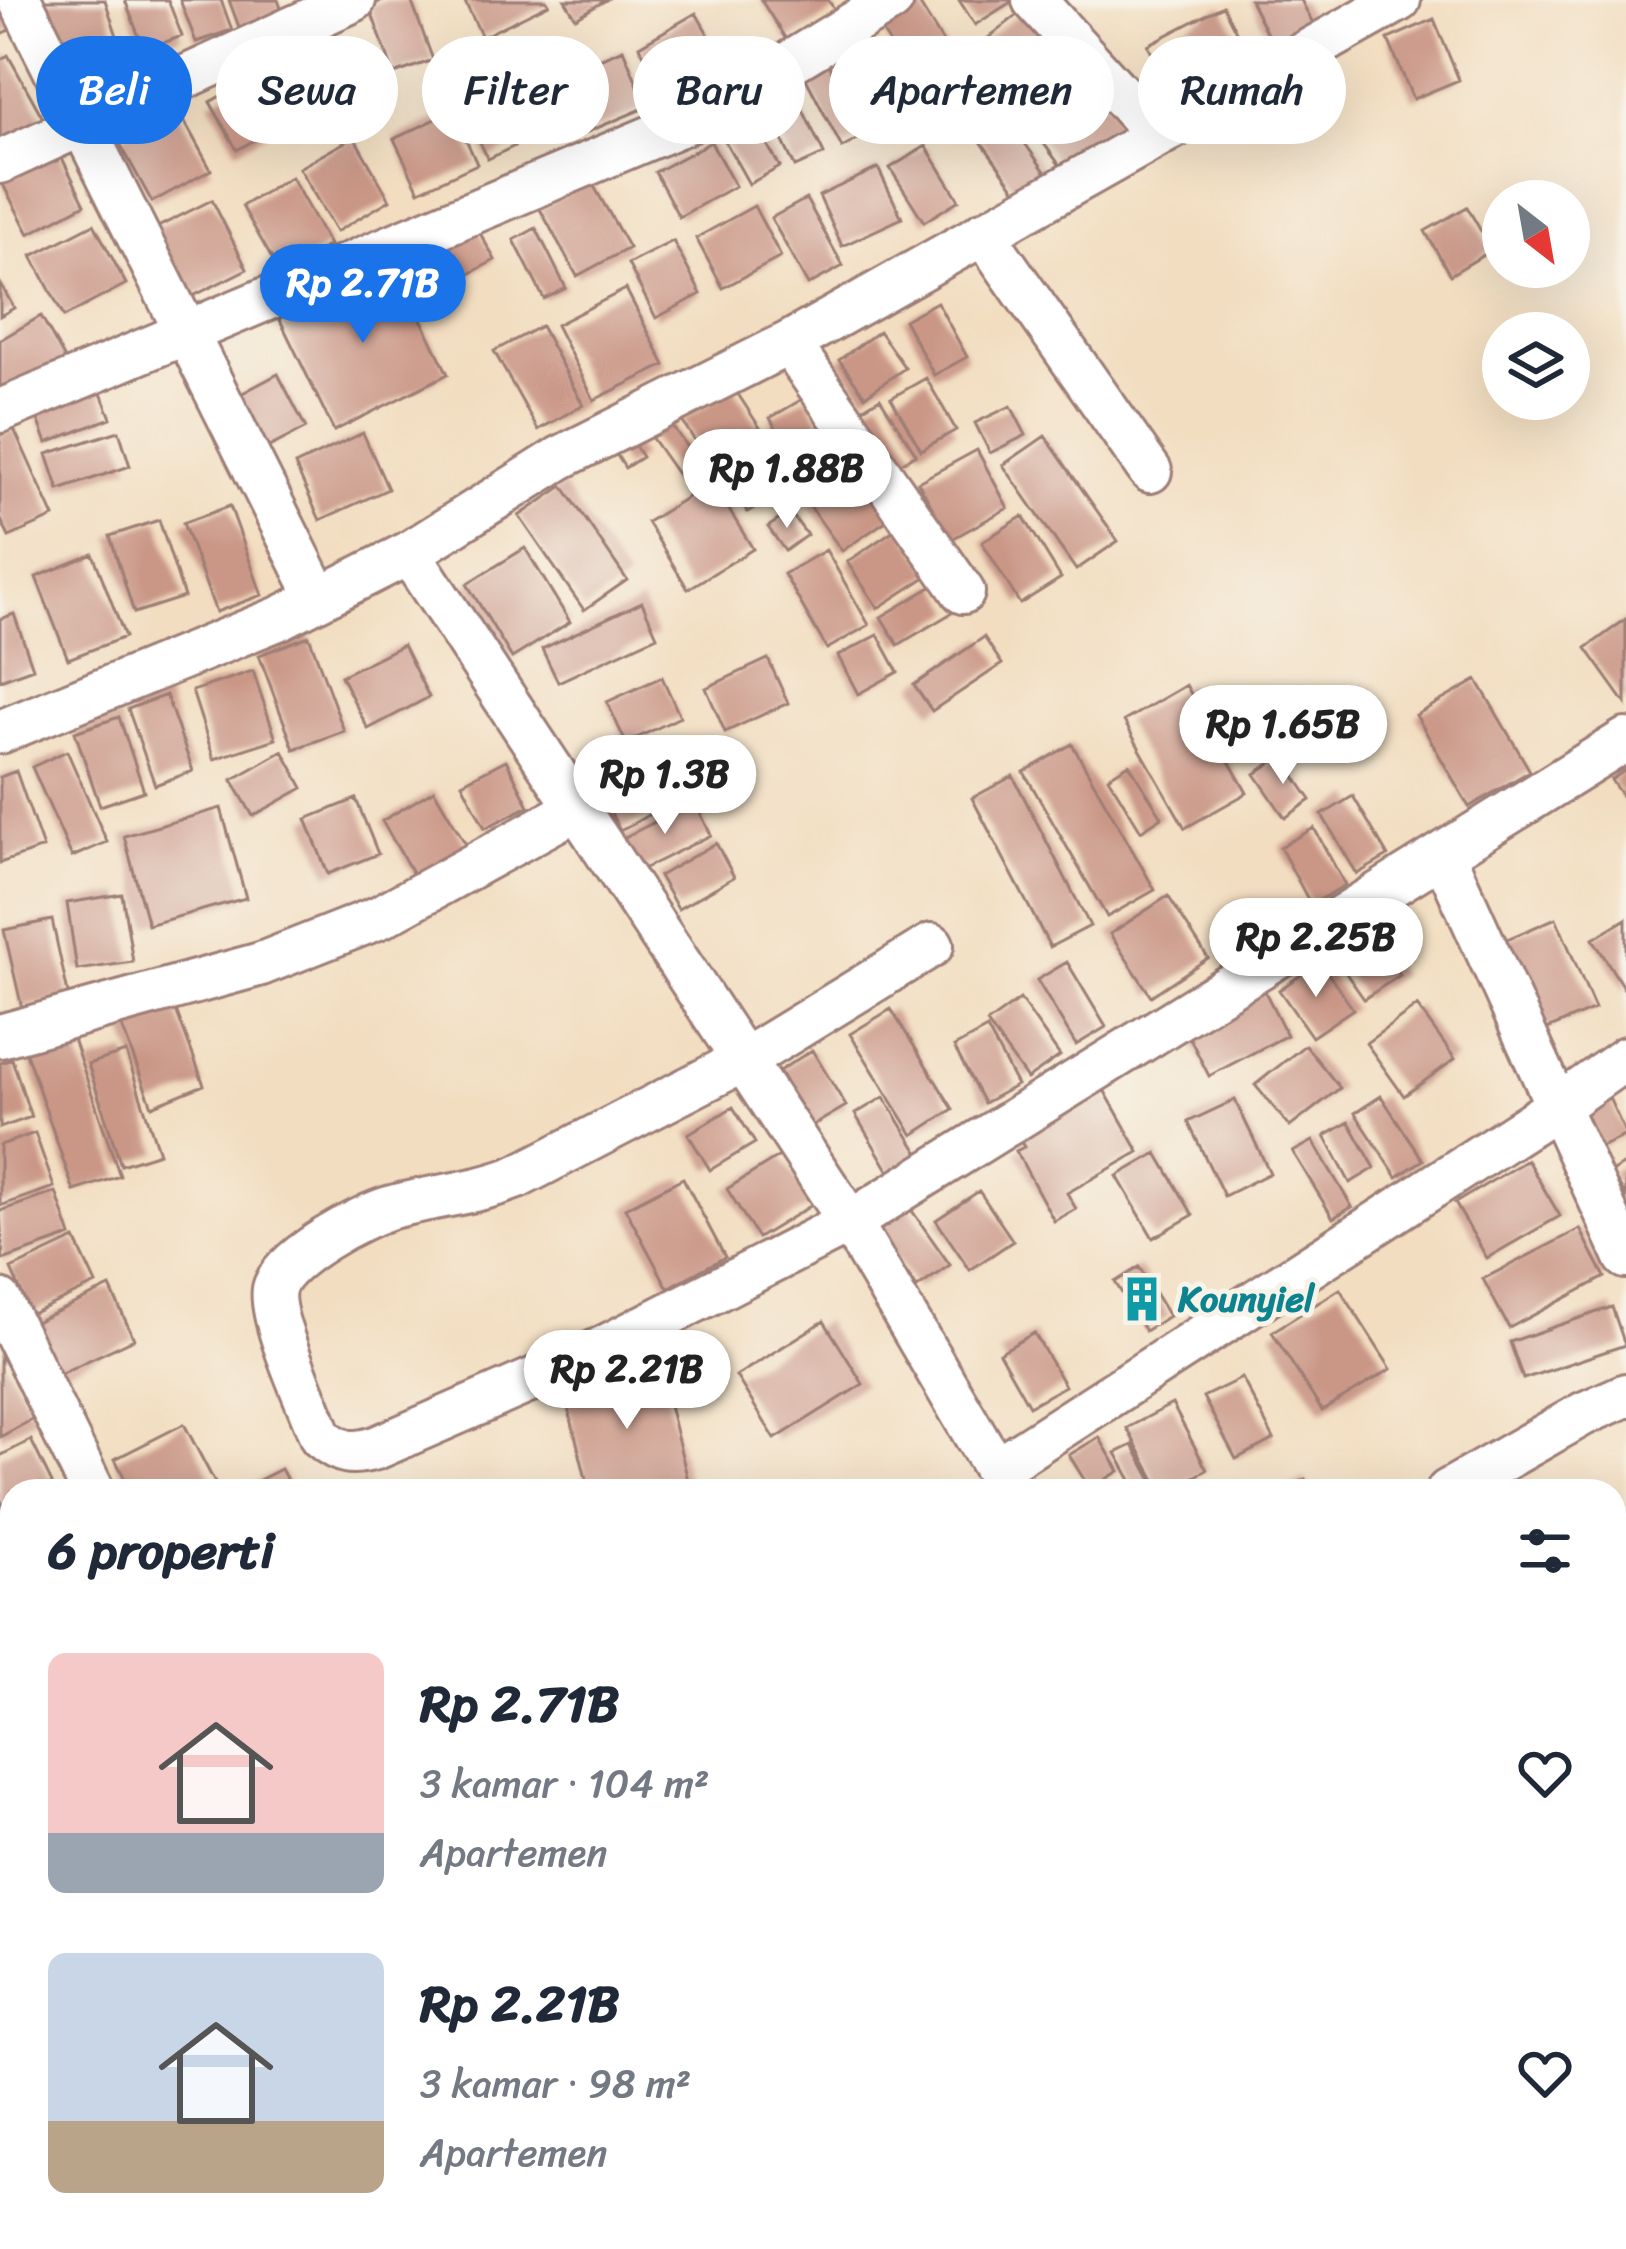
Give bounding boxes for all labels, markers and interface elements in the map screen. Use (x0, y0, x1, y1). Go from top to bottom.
chip: Beli (36, 36, 192, 144)
chip: Sewa (216, 36, 398, 144)
chip: Filter (422, 36, 609, 144)
chip: Baru (633, 36, 805, 144)
chip: Apartemen (829, 36, 1114, 144)
chip: Rumah (1138, 36, 1346, 144)
north arrow (1482, 180, 1590, 288)
map controls (1482, 180, 1590, 420)
pin: Rp 2.71B (239, 244, 487, 346)
text: Rp 2.71B (287, 248, 439, 317)
button: layers (1482, 312, 1590, 420)
pin: Rp 1.88B (663, 429, 911, 531)
text: Rp 1.88B (710, 433, 864, 502)
pin: Rp 1.65B (1159, 685, 1407, 787)
text: Rp 1.65B (1206, 689, 1360, 758)
pin: Rp 1.3B (554, 735, 776, 837)
text: Rp 1.3B (600, 739, 730, 808)
pin: Rp 2.25B (1192, 898, 1440, 1000)
text: Rp 2.25B (1236, 902, 1396, 971)
place label: Kounyiel (1177, 1267, 1316, 1331)
building icon: Kounyiel (1117, 1274, 1167, 1324)
pin: Rp 2.21B (503, 1330, 751, 1432)
text: Rp 2.21B (551, 1334, 703, 1403)
text: 6 properti (48, 1506, 274, 1596)
icon: filters (1512, 1518, 1578, 1584)
text: Rp 2.71B (420, 1659, 619, 1749)
icon: home (144, 1701, 288, 1845)
icon: heart (1512, 1740, 1578, 1806)
text: 3 kamar · 104 m² (420, 1749, 709, 1818)
text: Apartemen (420, 1818, 607, 1887)
text: Rp 2.21B (420, 1959, 619, 2049)
icon: home (144, 2001, 288, 2145)
icon: heart (1512, 2040, 1578, 2106)
text: 3 kamar · 98 m² (420, 2049, 691, 2118)
text: Apartemen (420, 2118, 607, 2187)

